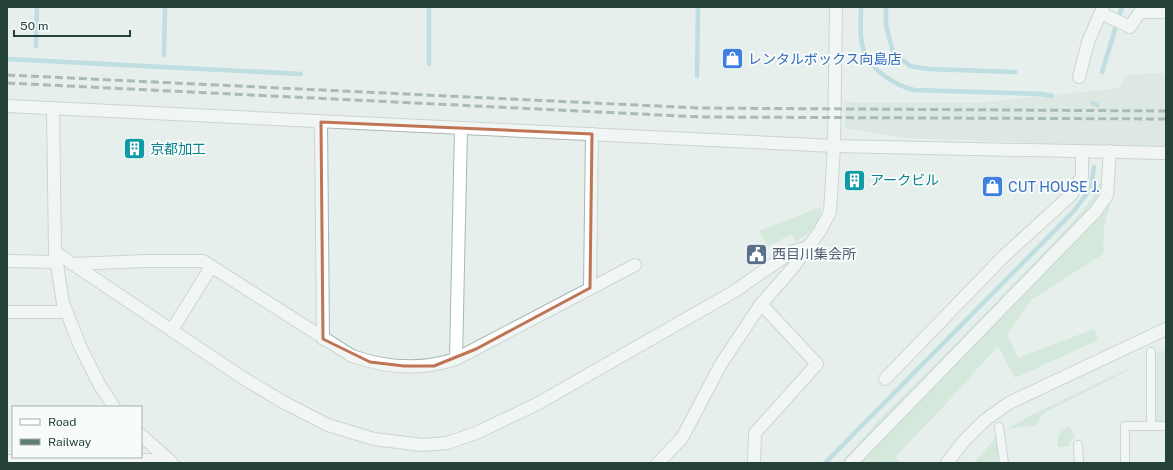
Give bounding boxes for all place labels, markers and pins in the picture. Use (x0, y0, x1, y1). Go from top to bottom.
shop icon: レンタルボックス向島店 (720, 46, 746, 72)
place label: レンタルボックス向島店 (748, 51, 902, 67)
building icon: 京都加工 (122, 136, 148, 162)
place label: 京都加工 (150, 141, 206, 157)
building icon: アークビル (841, 167, 867, 193)
place label: アークビル (870, 172, 939, 188)
shop icon: CUT HOUSE J. (980, 174, 1006, 200)
place label: CUT HOUSE J. (1008, 179, 1100, 195)
public building icon: 西目川集会所 (744, 241, 770, 267)
place label: 西目川集会所 (772, 246, 856, 262)

